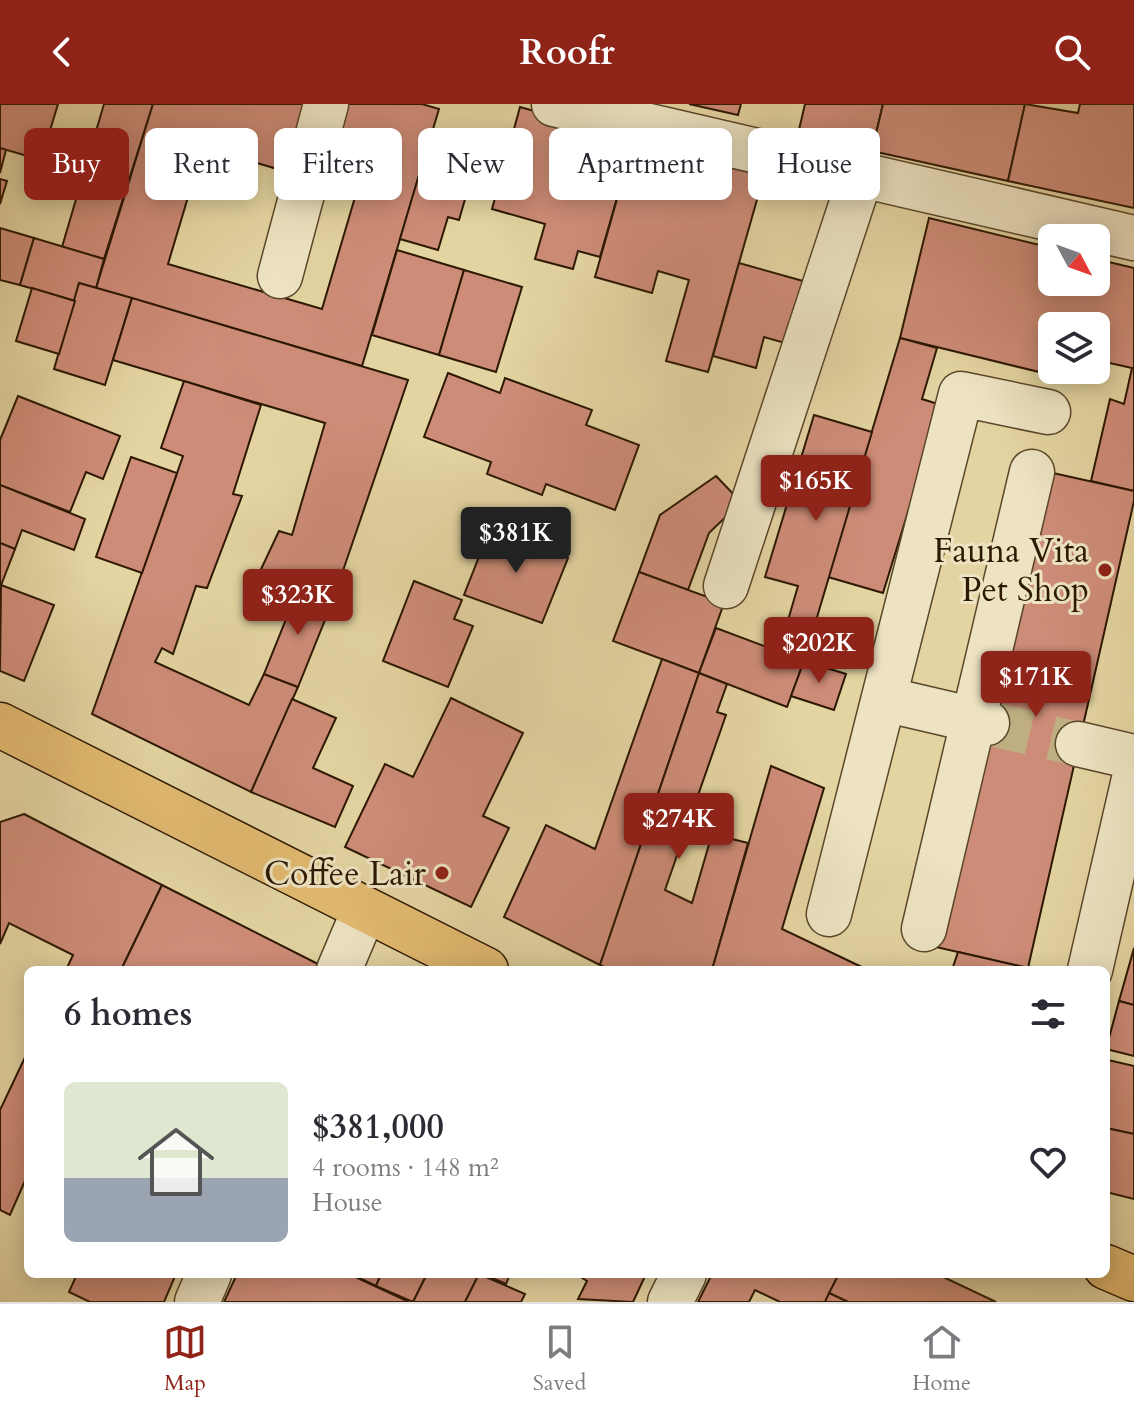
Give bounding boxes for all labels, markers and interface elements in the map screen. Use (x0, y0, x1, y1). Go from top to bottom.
text: Roofr (519, 28, 615, 77)
icon: back (40, 30, 84, 74)
icon: search (1050, 30, 1094, 74)
chip: Buy (24, 128, 129, 200)
chip: Rent (145, 128, 258, 200)
chip: Filters (274, 128, 402, 200)
chip: New (418, 128, 533, 200)
chip: Apartment (549, 128, 732, 200)
chip: House (748, 128, 880, 200)
north arrow (1038, 224, 1110, 296)
map controls (1038, 224, 1110, 384)
button: layers (1038, 312, 1110, 384)
pin: $165K (760, 455, 872, 523)
text: $165K (779, 463, 853, 498)
pin: $381K (460, 507, 572, 575)
text: $381K (479, 515, 553, 550)
place label: Fauna Vita Pet Shop (933, 528, 1089, 613)
marker: Fauna Vita Pet Shop (1096, 561, 1114, 579)
pin: $323K (242, 569, 354, 637)
text: $323K (261, 577, 335, 612)
pin: $202K (763, 617, 875, 685)
text: $202K (782, 625, 856, 660)
pin: $171K (980, 651, 1092, 719)
text: $171K (999, 659, 1073, 694)
pin: $274K (623, 793, 735, 861)
text: $274K (642, 801, 716, 836)
place label: Coffee Lair (264, 851, 427, 897)
marker: Coffee Lair (433, 864, 451, 882)
text: 6 homes (64, 991, 192, 1037)
icon: filters (1026, 992, 1070, 1036)
text: $381,000 (312, 1104, 444, 1150)
icon: home (128, 1114, 224, 1210)
icon: heart (1026, 1140, 1070, 1184)
text: 4 rooms · 148 m² (312, 1150, 499, 1185)
text: House (312, 1185, 383, 1220)
tab: Map (163, 1320, 207, 1398)
tab: Saved (533, 1320, 586, 1398)
tab: Home (912, 1320, 971, 1398)

